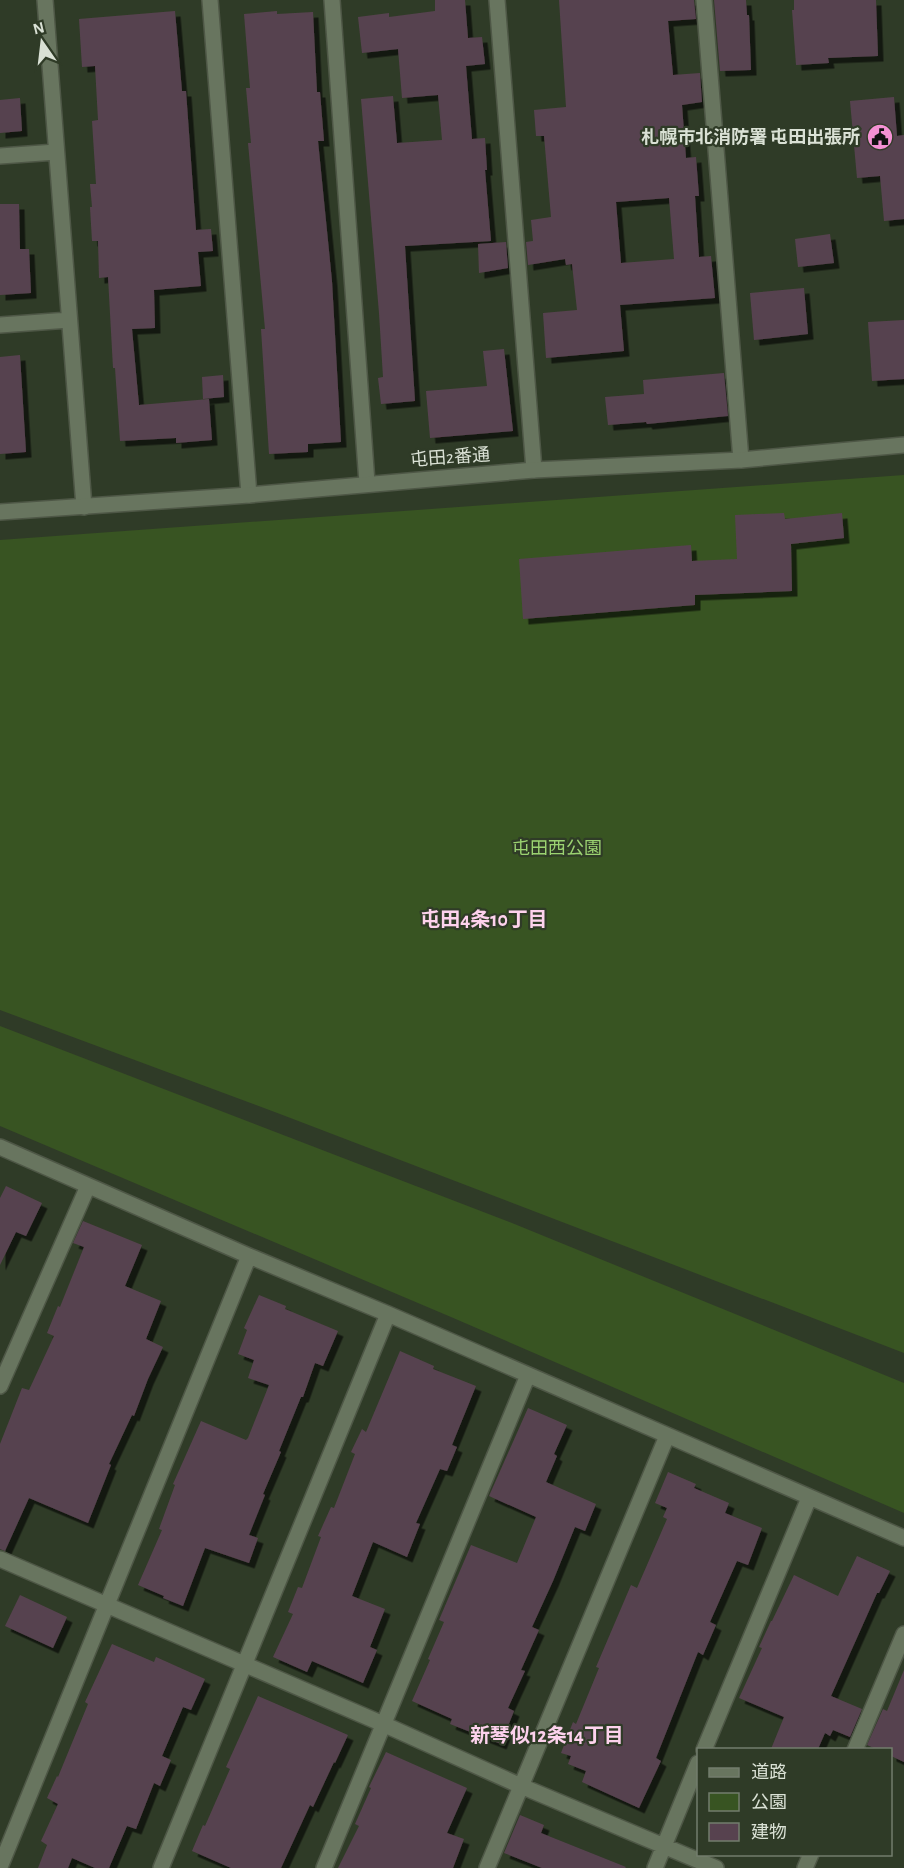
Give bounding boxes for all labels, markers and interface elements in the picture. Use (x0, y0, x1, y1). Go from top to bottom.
north arrow (12, 12, 72, 72)
text: N (31, 19, 46, 38)
public building icon: 札幌市北消防署 屯田出張所 (865, 122, 895, 152)
place label: 札幌市北消防署 屯田出張所 (641, 127, 860, 147)
street label: 屯田2番通 (409, 445, 491, 470)
park label: 屯田西公園 (512, 839, 602, 858)
district label: 屯田4条10丁目 (420, 909, 548, 930)
district label: 新琴似12条14丁目 (470, 1725, 624, 1746)
legend (697, 1748, 892, 1856)
text: 道路 (751, 1762, 787, 1782)
text: 公園 (751, 1793, 787, 1812)
text: 建物 (751, 1822, 787, 1842)

